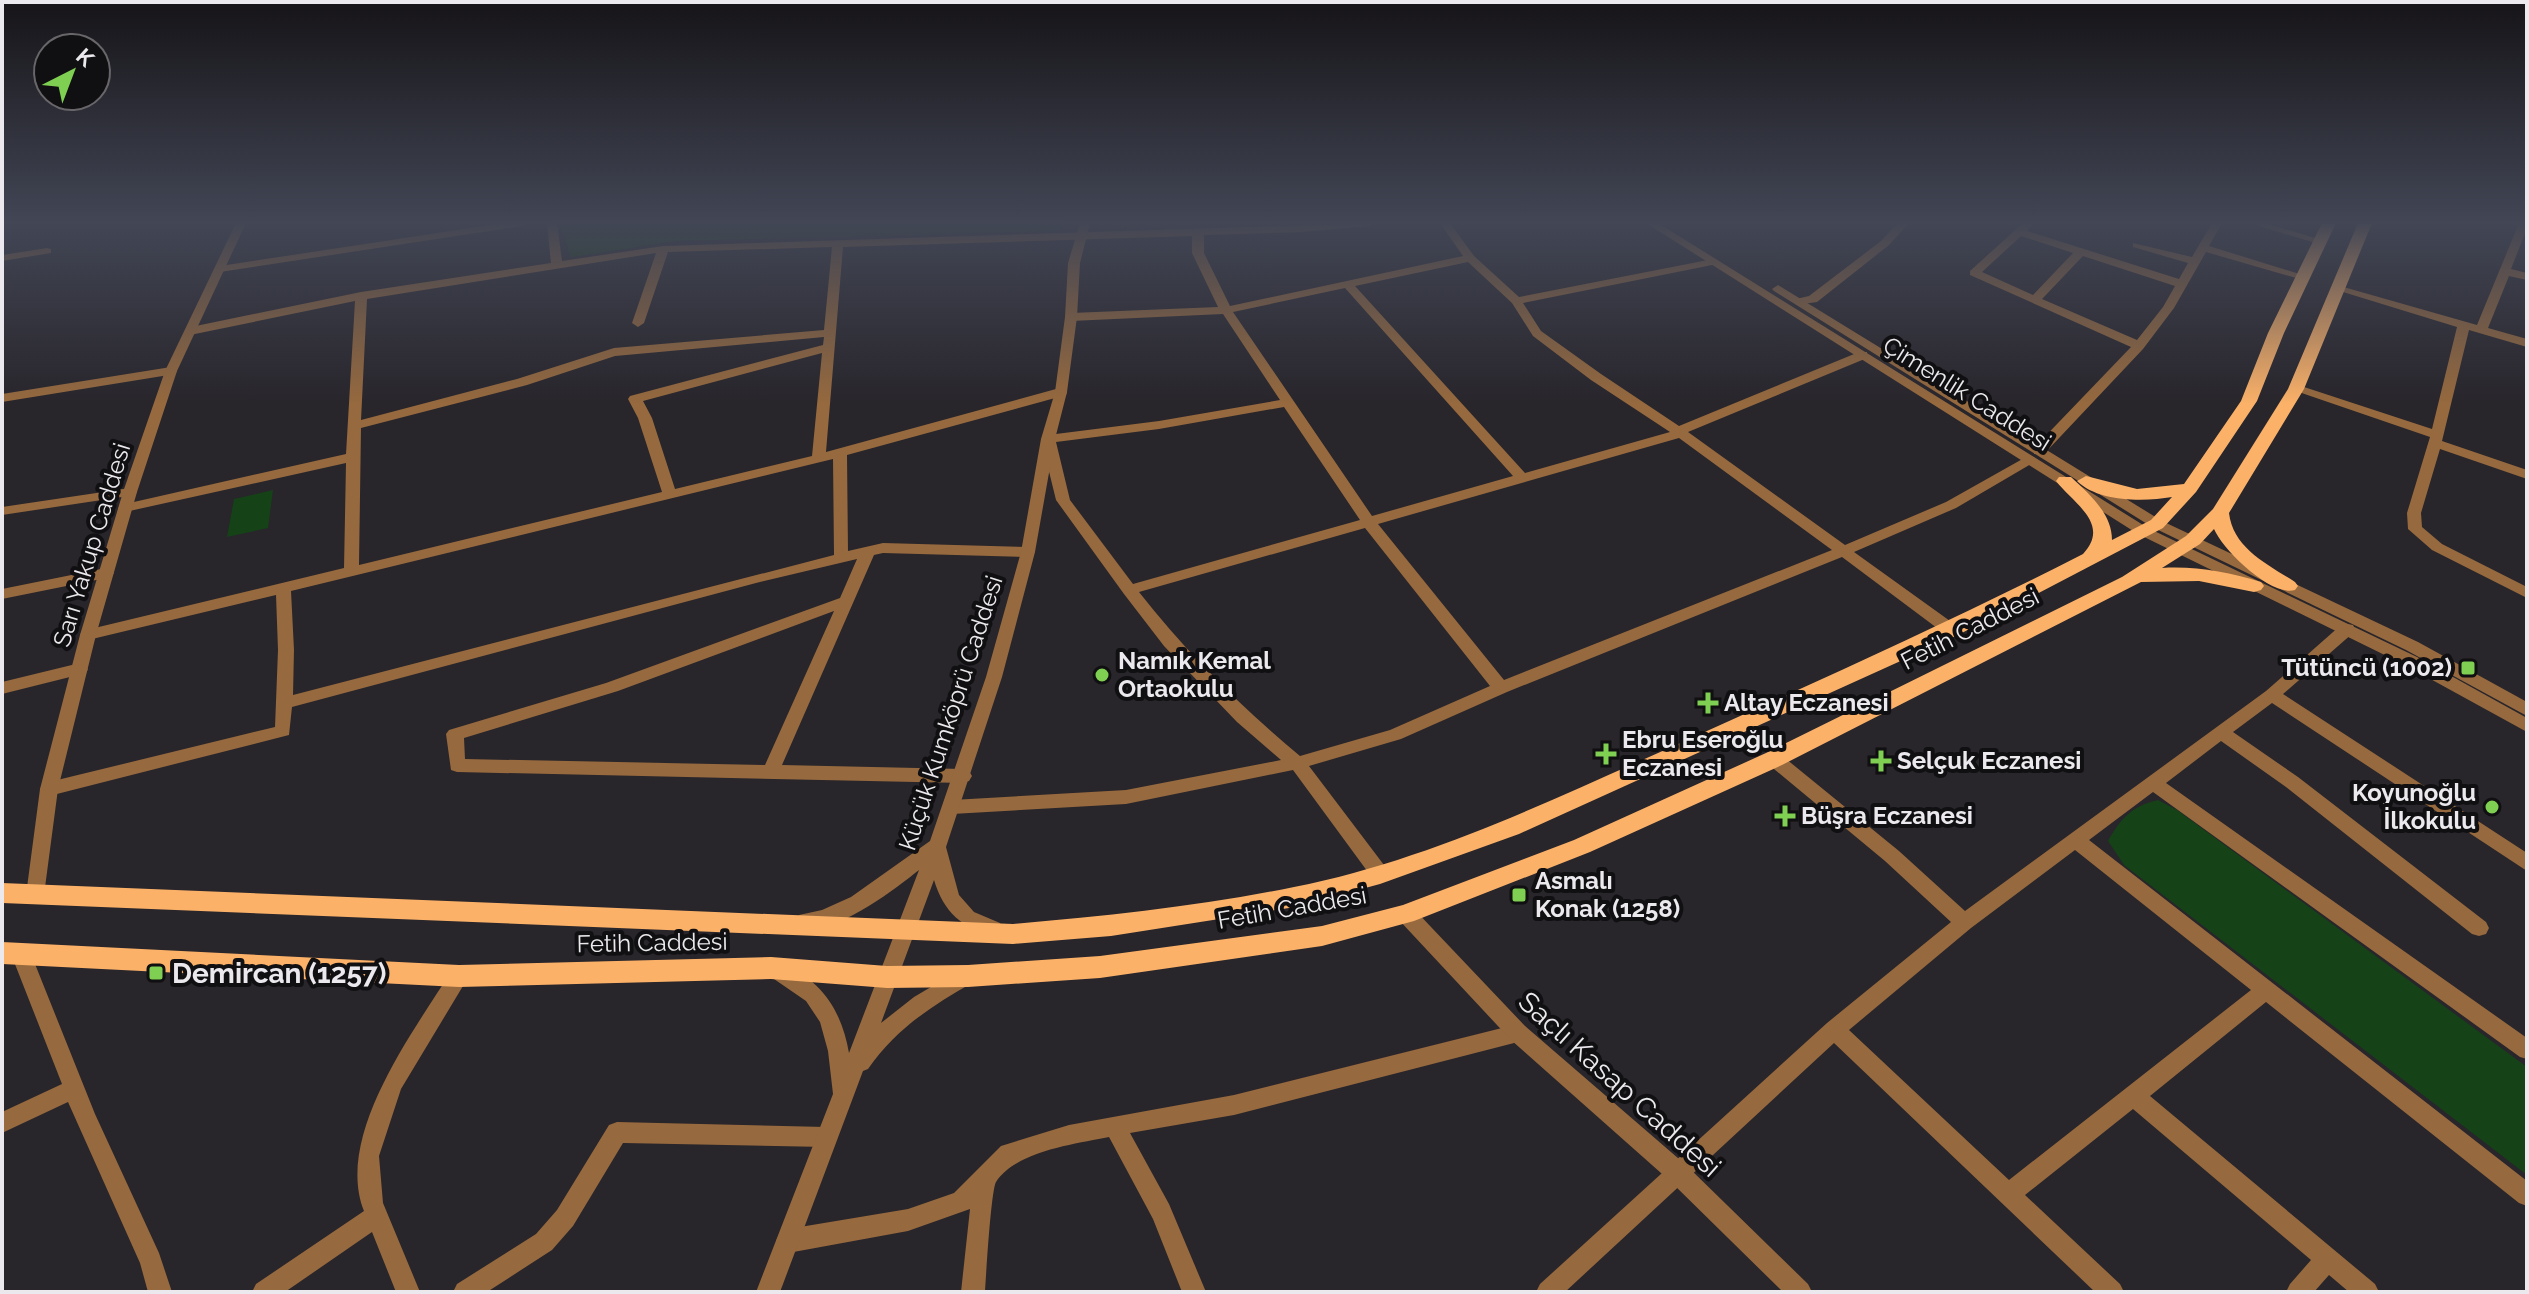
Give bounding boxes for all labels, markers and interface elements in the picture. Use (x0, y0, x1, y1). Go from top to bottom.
north arrow (32, 32, 112, 112)
text: K (71, 43, 100, 72)
street label: Çimenlik Caddesi (1878, 330, 2057, 457)
street label: Sarı Yakup Caddesi (47, 440, 136, 650)
street label: Küçük Kumköprü Caddesi (892, 572, 1009, 854)
street label: Fetih Caddesi (1896, 581, 2044, 676)
place label: Namık Kemal Ortaokulu (1118, 646, 1271, 703)
place label: Tütüncü (1002) (2281, 653, 2452, 682)
marker: Tütüncü (1002) (2459, 659, 2477, 677)
marker: Namık Kemal Ortaokulu (1093, 666, 1111, 684)
place label: Altay Eczanesi (1724, 688, 1889, 717)
marker: Altay Eczanesi (1699, 694, 1717, 712)
place label: Ebru Eseroğlu Eczanesi (1622, 725, 1783, 782)
marker: Ebru Eseroğlu Eczanesi (1597, 745, 1615, 763)
place label: Selçuk Eczanesi (1897, 746, 2081, 775)
marker: Selçuk Eczanesi (1872, 752, 1890, 770)
place label: Koyunoğlu İlkokulu (2352, 778, 2476, 835)
marker: Koyunoğlu İlkokulu (2483, 798, 2501, 816)
place label: Büşra Eczanesi (1801, 801, 1973, 830)
marker: Büşra Eczanesi (1776, 807, 1794, 825)
place label: Asmalı Konak (1258) (1535, 866, 1680, 923)
street label: Fetih Caddesi (1215, 880, 1369, 935)
marker: Asmalı Konak (1258) (1510, 886, 1528, 904)
street label: Fetih Caddesi (576, 927, 728, 958)
place label: Demircan (1257) (172, 957, 386, 990)
marker: Demircan (1257) (147, 964, 165, 982)
street label: Saçlı Kasap Caddesi (1512, 985, 1727, 1184)

